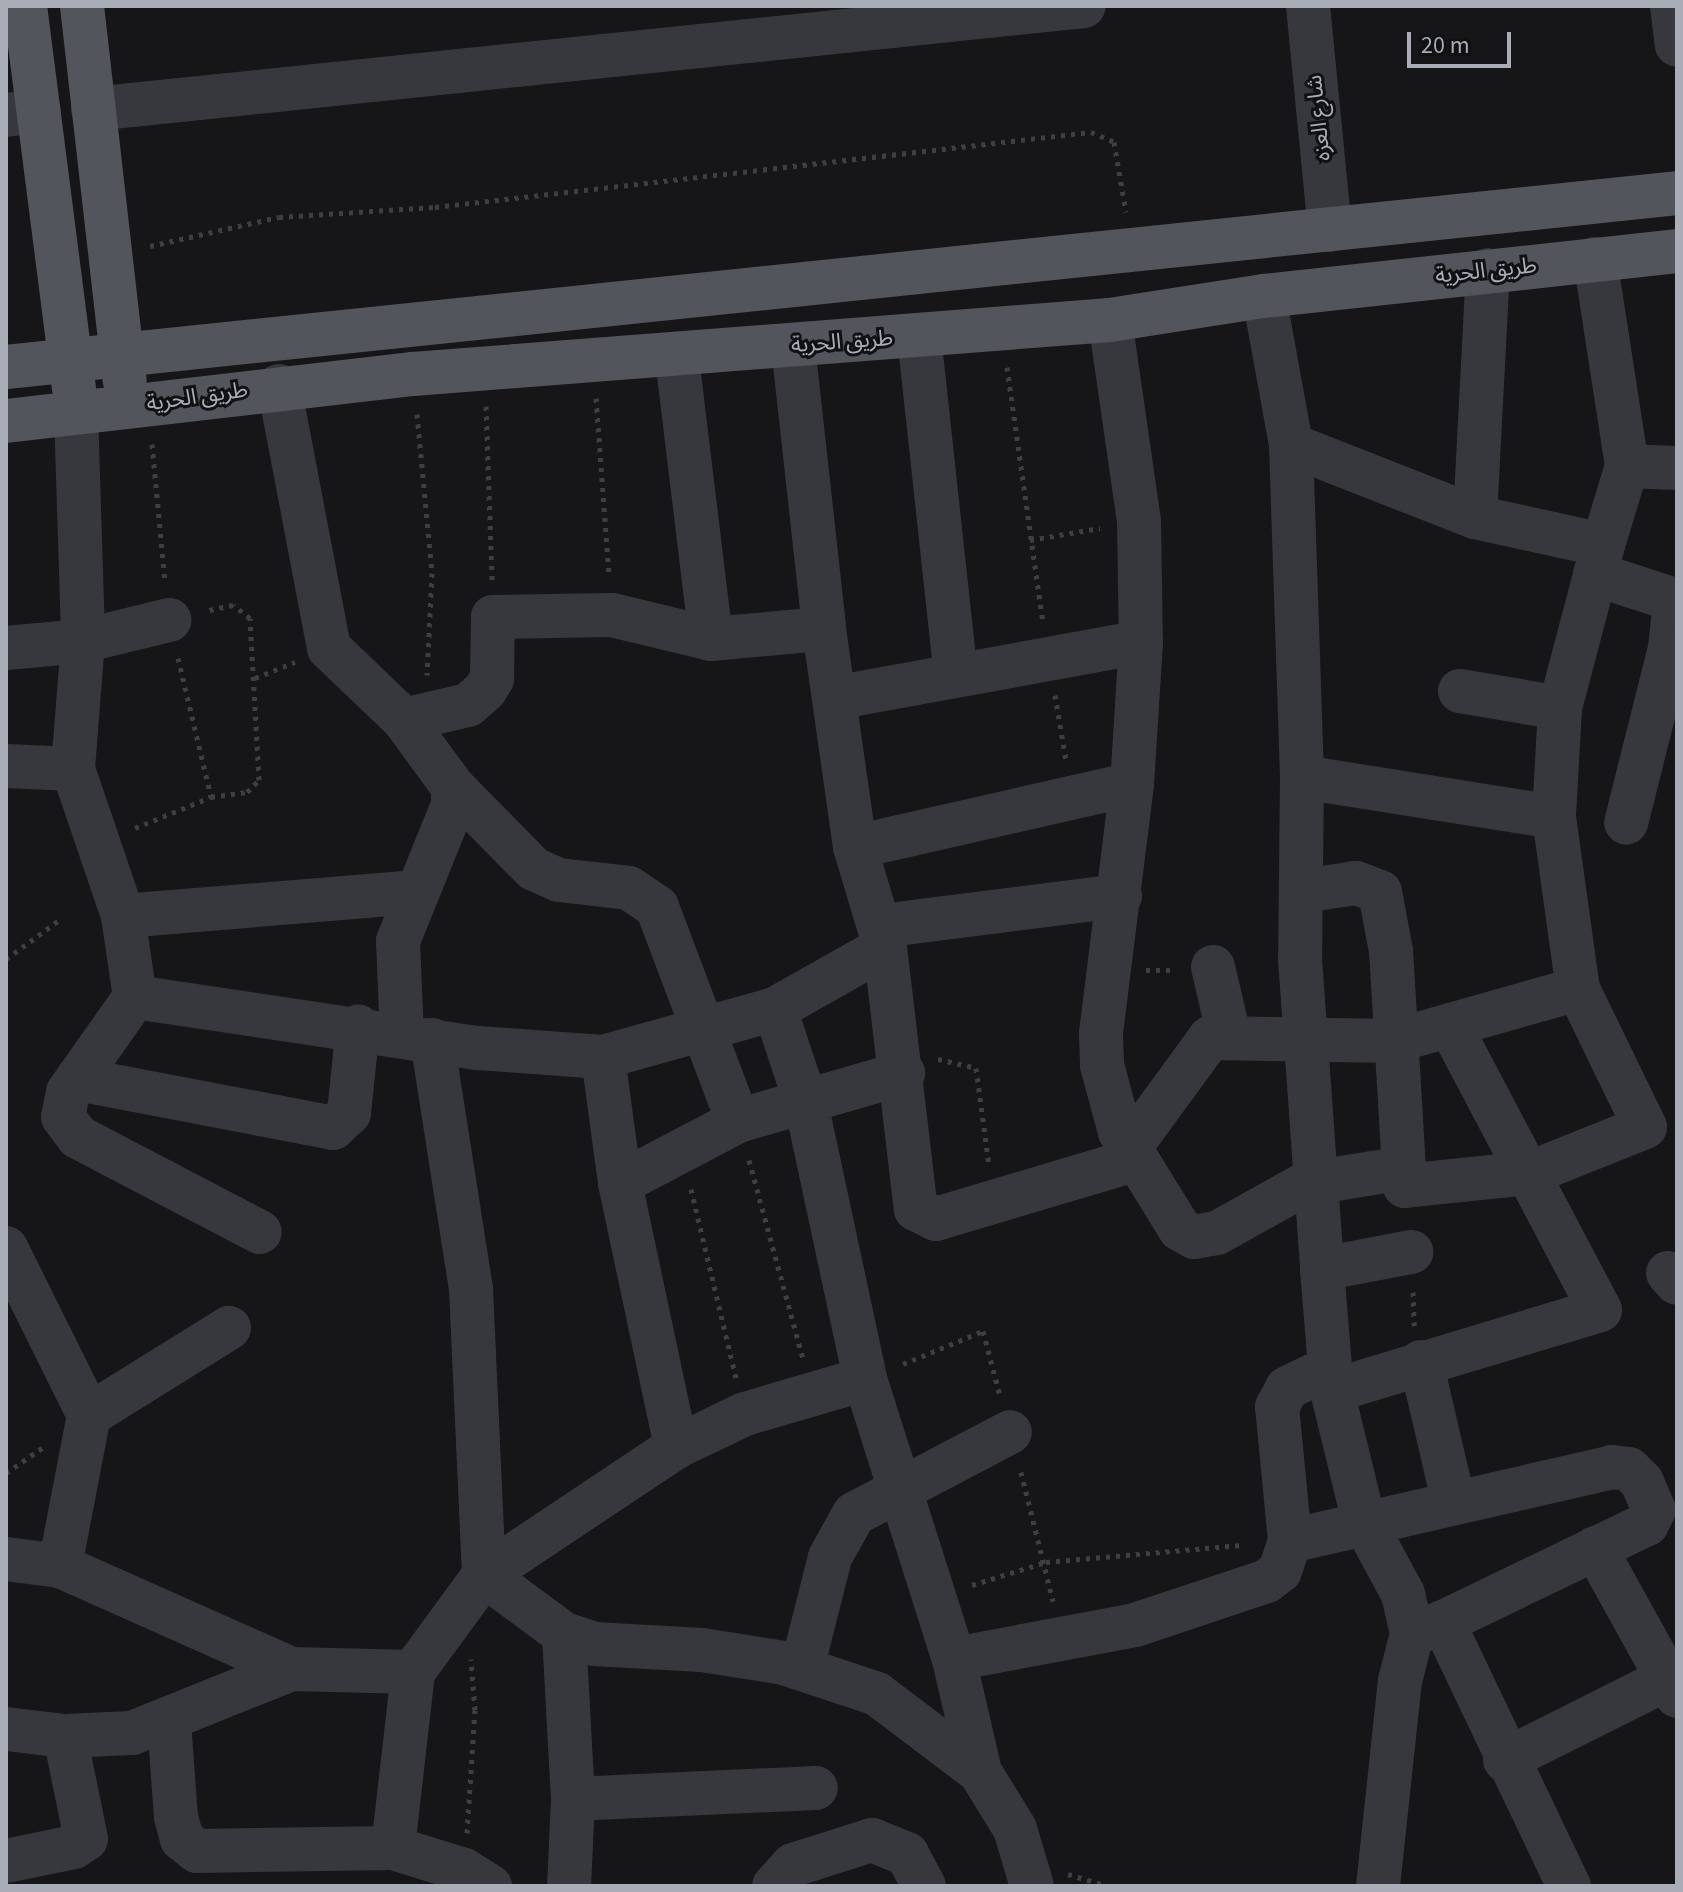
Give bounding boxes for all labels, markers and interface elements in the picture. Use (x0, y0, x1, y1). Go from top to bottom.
scale bar (1411, 16, 1515, 66)
text: 20 m (1421, 28, 1470, 63)
street label: شارع العزه (1301, 74, 1337, 162)
street label: طريق الحرية (1434, 253, 1538, 289)
street label: طريق الحرية (790, 325, 894, 359)
street label: طريق الحرية (145, 377, 249, 417)

